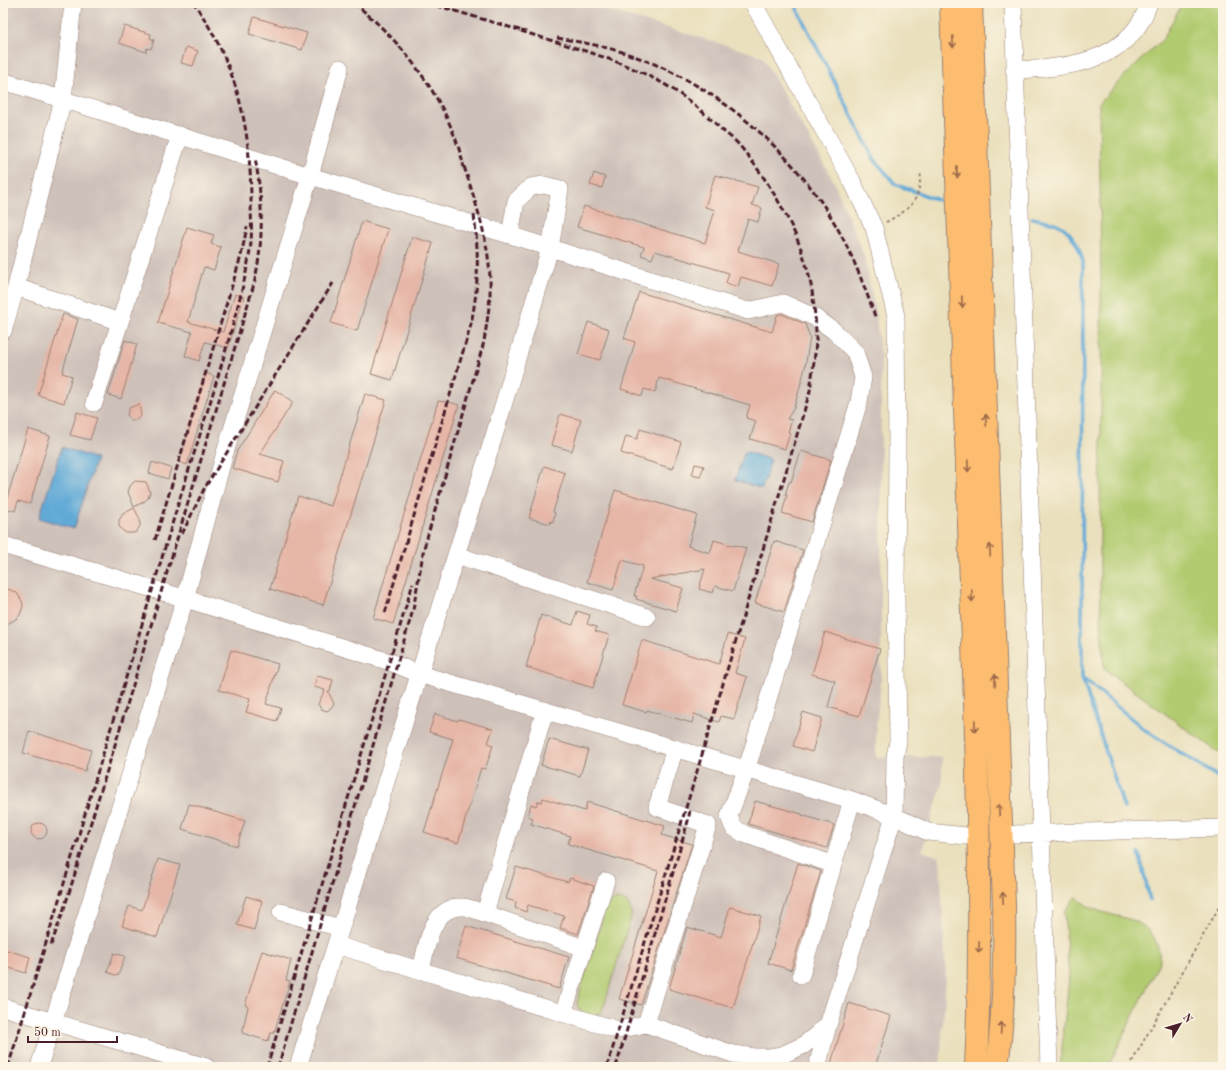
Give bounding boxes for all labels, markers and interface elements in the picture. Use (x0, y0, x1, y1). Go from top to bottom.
one-way arrow (949, 35, 956, 48)
one-way arrow (954, 165, 961, 178)
one-way arrow (959, 295, 966, 308)
one-way arrow (982, 414, 989, 427)
one-way arrow (964, 459, 971, 472)
one-way arrow (986, 544, 994, 557)
one-way arrow (968, 589, 975, 602)
one-way arrow (991, 674, 999, 687)
one-way arrow (972, 719, 979, 732)
one-way arrow (996, 804, 1003, 817)
one-way arrow (1000, 892, 1007, 905)
one-way arrow (975, 940, 983, 953)
north arrow (1160, 1004, 1200, 1044)
text: N (1180, 1012, 1194, 1026)
scale bar (28, 1018, 117, 1044)
one-way arrow (997, 1022, 1005, 1035)
text: 50 m (34, 1026, 61, 1039)

